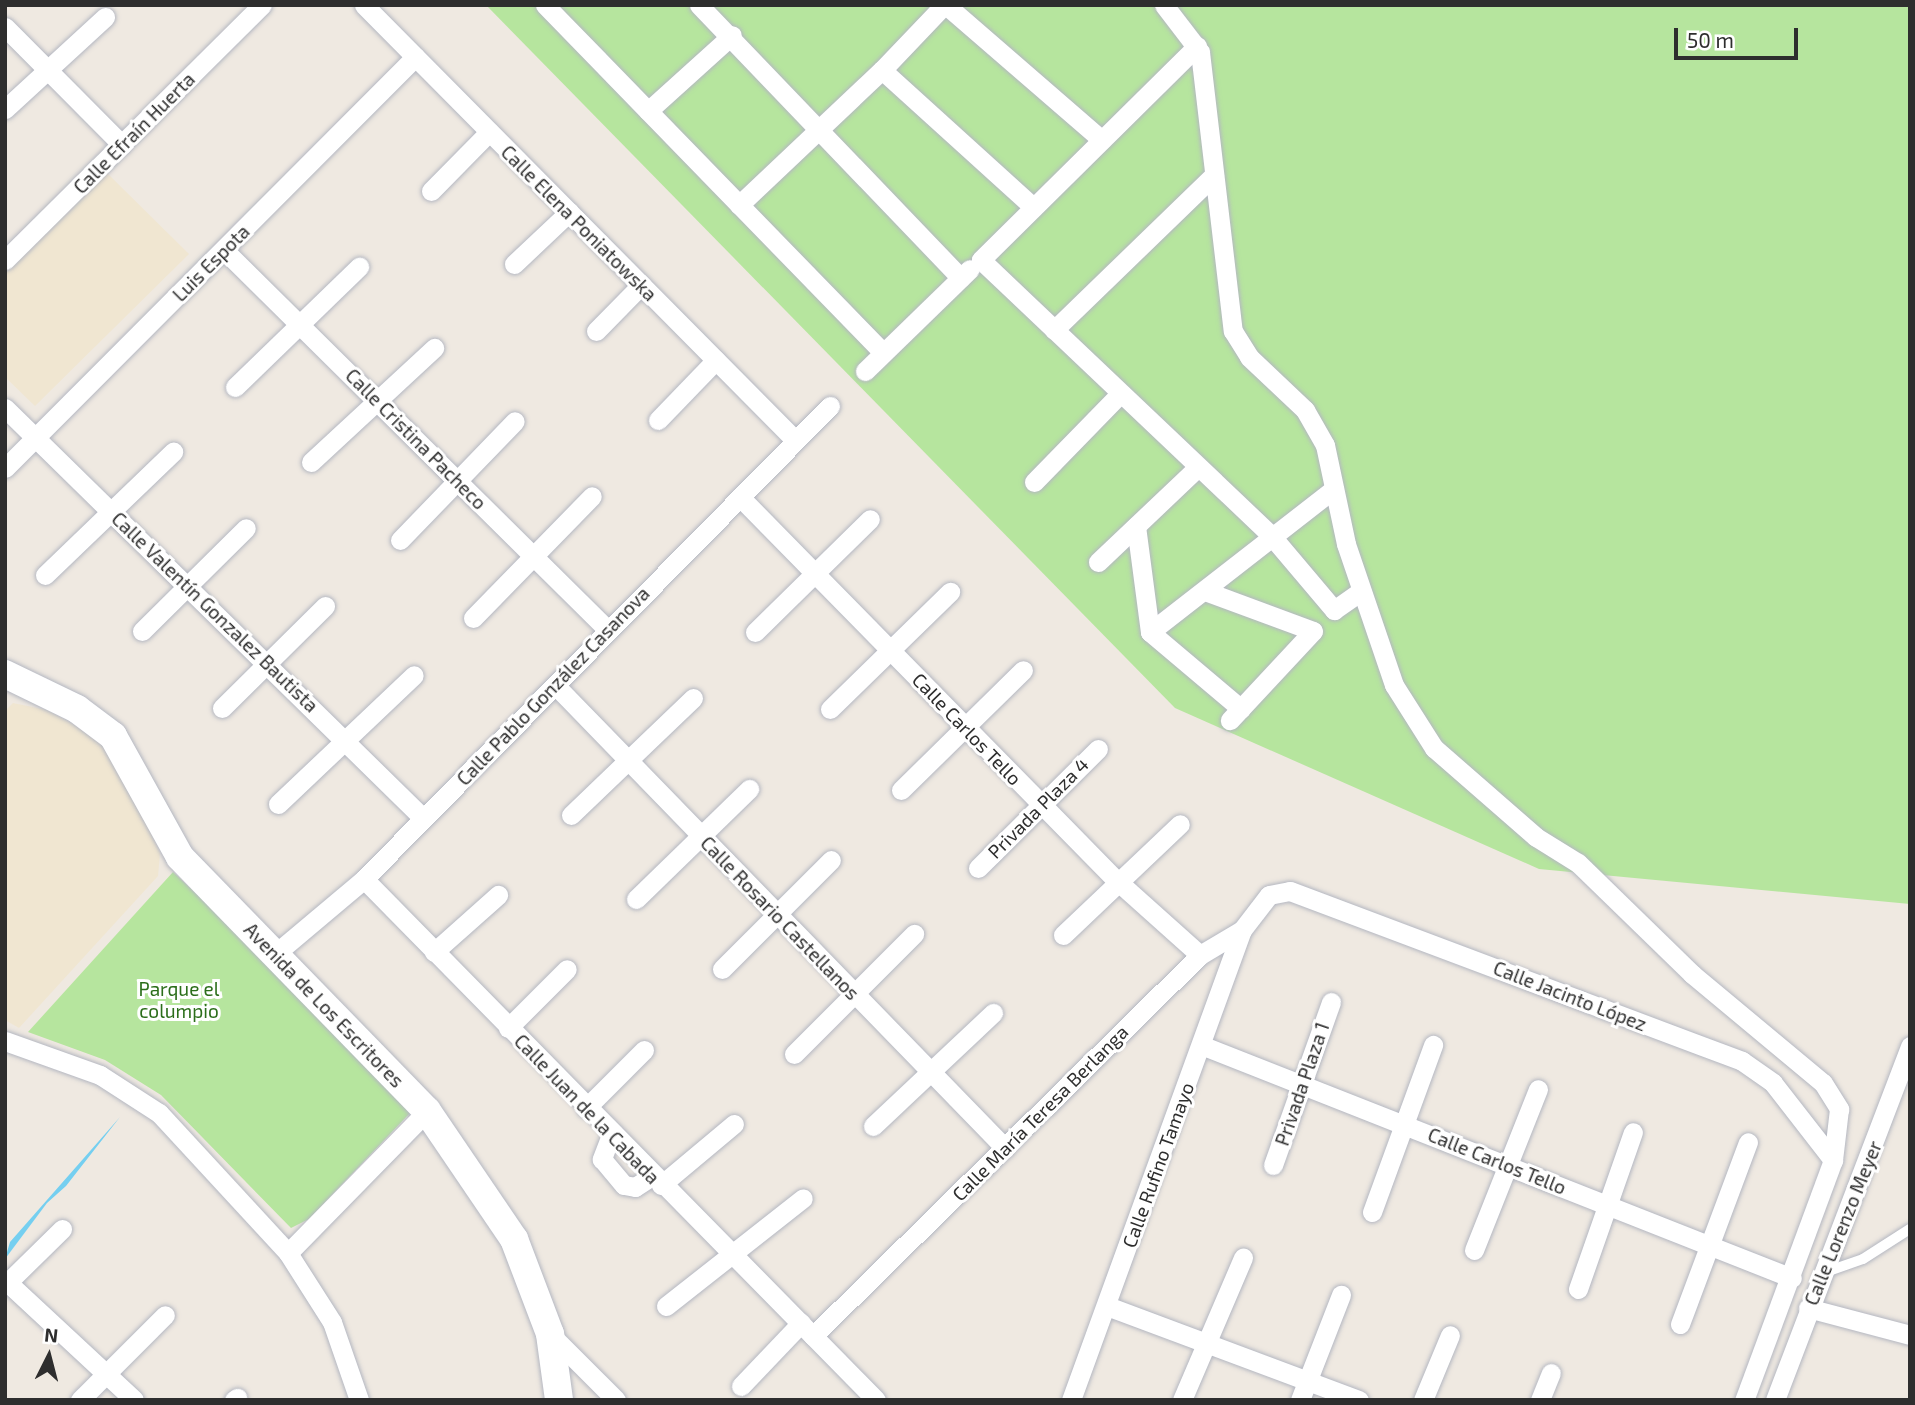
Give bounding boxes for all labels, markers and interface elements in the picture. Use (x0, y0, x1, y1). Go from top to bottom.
scale bar (1677, 14, 1801, 58)
text: 50 m (1687, 27, 1734, 52)
street label: Calle Efraín Huerta (69, 68, 199, 198)
street label: Calle Elena Poniatowska (496, 140, 662, 306)
street label: Luis Espota (168, 220, 254, 306)
street label: Calle Cristina Pacheco (341, 364, 491, 514)
street label: Calle Valentín Gonzalez Bautista (107, 507, 323, 717)
street label: Calle Pablo González Casanova (452, 582, 654, 790)
street label: Calle Carlos Tello (908, 668, 1026, 790)
street label: Privada Plaza 4 (983, 753, 1093, 863)
street label: Calle Rosario Castellanos (696, 832, 864, 1004)
street label: Avenida de Los Escritores (239, 918, 409, 1092)
street label: Calle Jacinto López (1490, 956, 1650, 1036)
park label: Parque el columpio (139, 978, 219, 1022)
street label: Privada Plaza 1 (1270, 1019, 1334, 1149)
street label: Calle María Teresa Berlanga (947, 1020, 1133, 1206)
street label: Calle Juan de la Cabada (510, 1029, 664, 1189)
street label: Calle Rufino Tamayo (1117, 1079, 1199, 1251)
street label: Calle Carlos Tello (1424, 1123, 1570, 1199)
street label: Calle Lorenzo Meyer (1800, 1137, 1886, 1309)
north arrow (14, 1321, 84, 1391)
text: N (43, 1322, 59, 1347)

